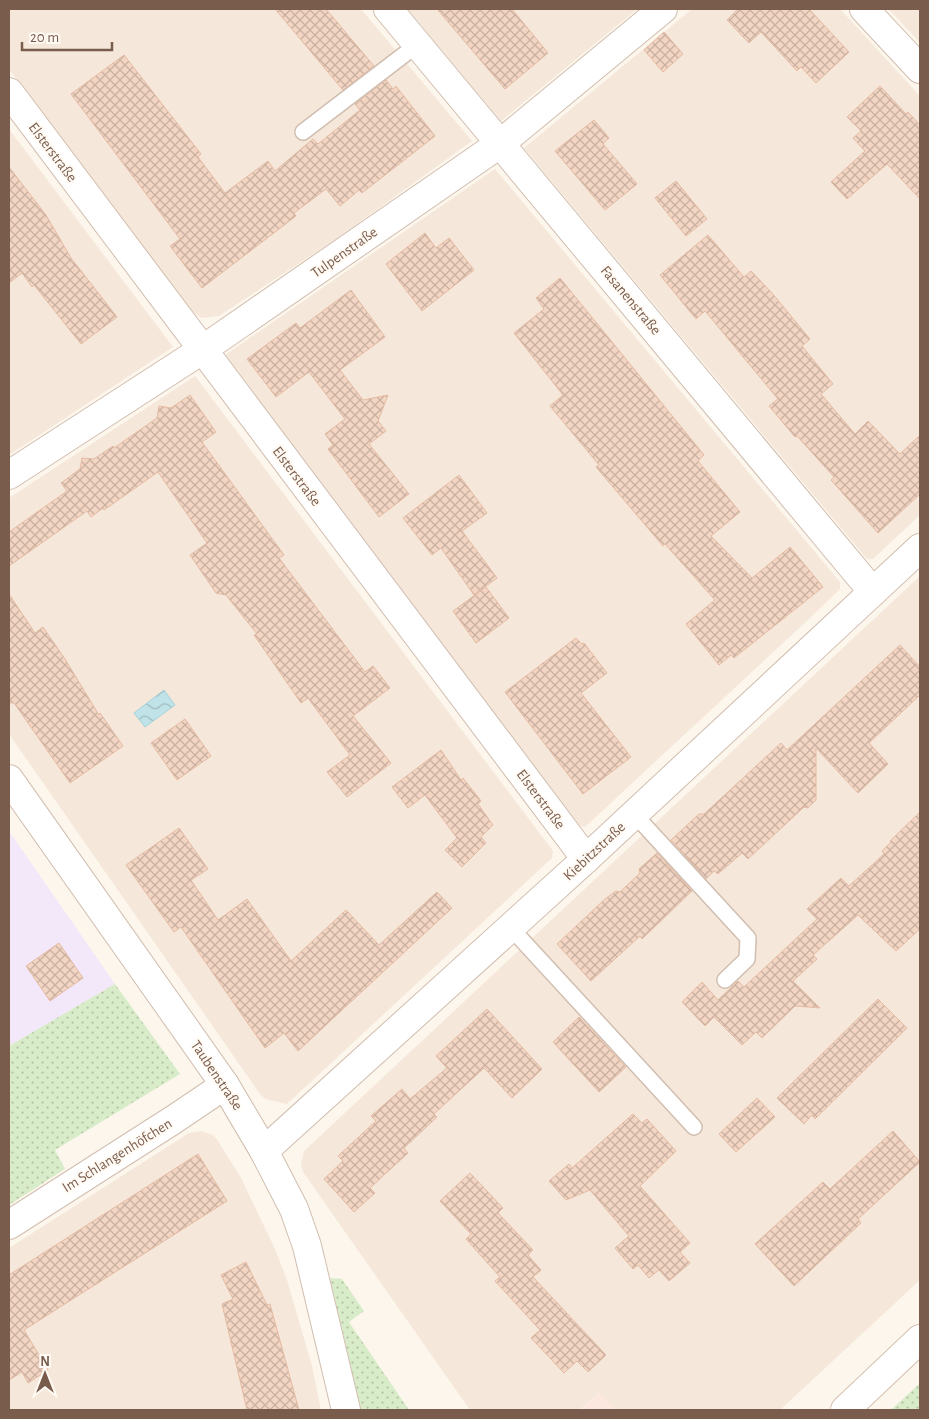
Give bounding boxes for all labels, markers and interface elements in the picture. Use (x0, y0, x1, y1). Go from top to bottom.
scale bar (22, 20, 112, 52)
text: 20 m (30, 30, 59, 45)
street label: Elsterstraße (26, 120, 80, 185)
street label: Tulpenstraße (308, 224, 380, 281)
street label: Fasanenstraße (598, 263, 664, 338)
street label: Elsterstraße (270, 444, 324, 509)
street label: Elsterstraße (514, 767, 568, 832)
street label: Kiebitzstraße (561, 819, 628, 884)
street label: Taubenstraße (188, 1038, 245, 1113)
street label: Im Schlangenhöfchen (60, 1116, 175, 1195)
north arrow (20, 1349, 70, 1399)
text: N (40, 1355, 50, 1369)

